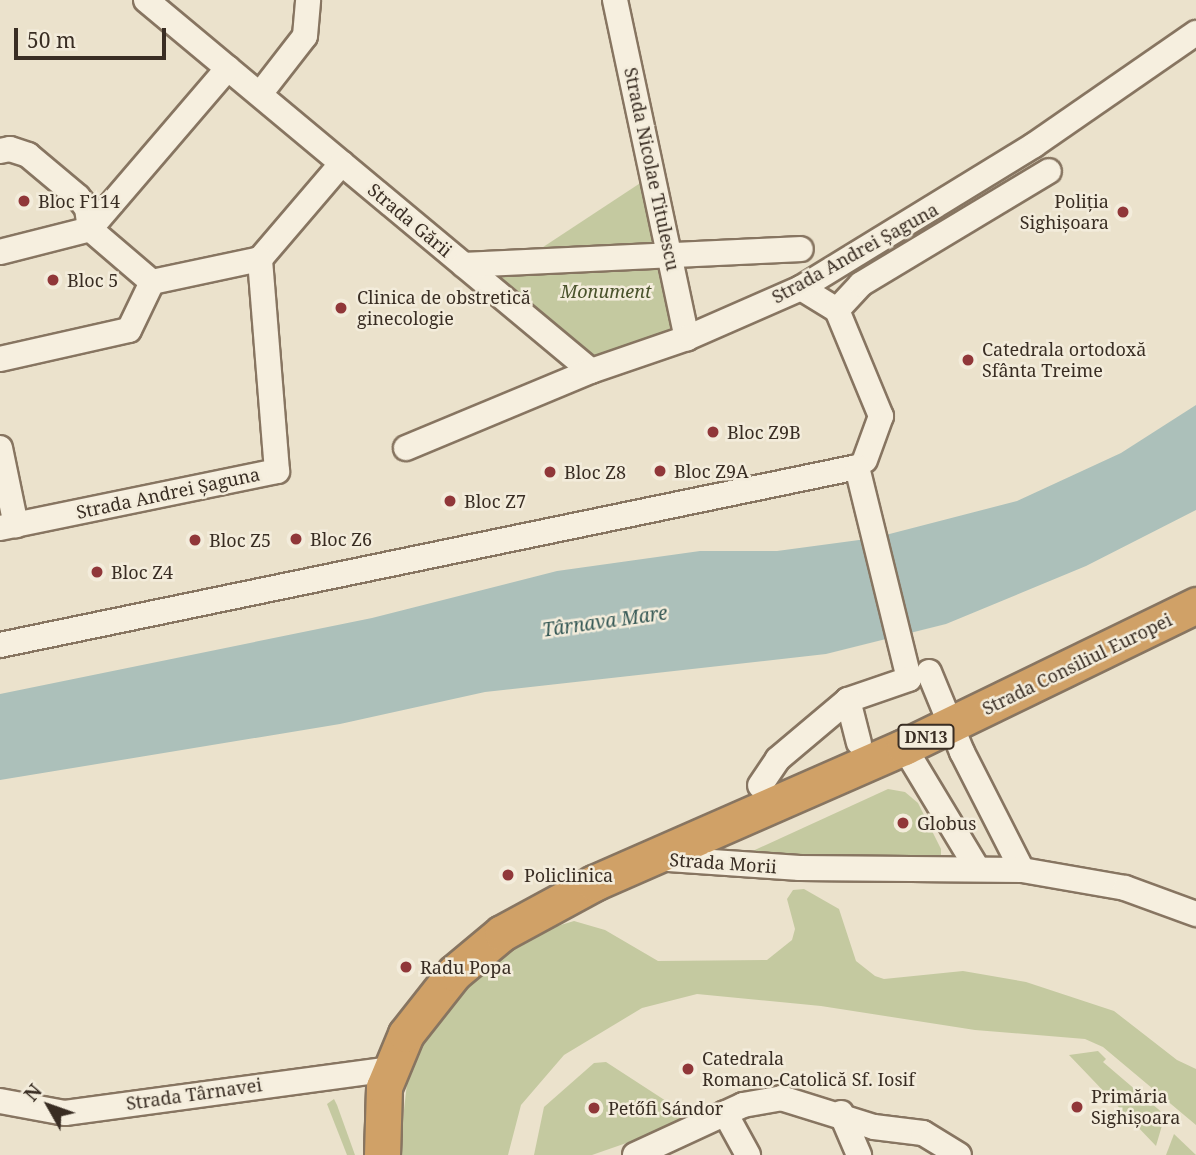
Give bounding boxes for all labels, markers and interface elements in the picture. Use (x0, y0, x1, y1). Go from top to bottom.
scale bar (18, 14, 170, 58)
text: 50 m (27, 26, 76, 54)
street label: Strada Nicolae Titulescu (620, 65, 684, 273)
street label: Strada Gării (364, 179, 456, 261)
place label: Bloc F114 (38, 190, 120, 212)
place label: Poliția Sighișoara (1020, 191, 1109, 234)
marker: Bloc F114 (16, 193, 32, 209)
street label: Strada Andrei Șaguna (768, 198, 942, 308)
marker: Poliția Sighișoara (1115, 204, 1131, 220)
place label: Bloc 5 (67, 269, 118, 291)
marker: Bloc 5 (45, 272, 61, 288)
park label: Monument (560, 280, 652, 302)
place label: Clinica de obstretică ginecologie (357, 287, 531, 330)
marker: Clinica de obstretică ginecologie (331, 298, 351, 318)
place label: Catedrala ortodoxă Sfânta Treime (982, 339, 1146, 382)
marker: Catedrala ortodoxă Sfânta Treime (960, 352, 976, 368)
place label: Bloc Z9B (727, 421, 801, 443)
marker: Bloc Z9B (705, 424, 721, 440)
place label: Bloc Z9A (674, 460, 749, 482)
place label: Bloc Z8 (564, 461, 626, 483)
street label: Strada Andrei Șaguna (74, 463, 262, 523)
marker: Bloc Z9A (652, 463, 668, 479)
marker: Bloc Z8 (542, 464, 558, 480)
place label: Bloc Z7 (464, 490, 526, 512)
marker: Bloc Z7 (442, 493, 458, 509)
place label: Bloc Z6 (310, 528, 372, 550)
place label: Bloc Z5 (209, 529, 271, 551)
marker: Bloc Z6 (288, 531, 304, 547)
marker: Bloc Z5 (187, 532, 203, 548)
place label: Bloc Z4 (111, 561, 173, 583)
marker: Bloc Z4 (89, 564, 105, 580)
water label: Târnava Mare (541, 602, 669, 642)
street label: Strada Consiliul Europei (979, 609, 1175, 719)
road number: DN13 (896, 724, 956, 750)
place label: Globus (917, 812, 976, 834)
marker: Globus (895, 815, 911, 831)
street label: Strada Morii (669, 848, 777, 878)
place label: Policlinica (524, 864, 613, 886)
marker: Policlinica (498, 865, 518, 885)
place label: Radu Popa (420, 956, 512, 978)
marker: Radu Popa (398, 959, 414, 975)
place label: Catedrala Romano-Catolică Sf. Iosif (702, 1048, 915, 1090)
marker: Catedrala Romano-Catolică Sf. Iosif (680, 1061, 696, 1077)
north arrow (14, 1071, 84, 1141)
street label: Strada Târnavei (125, 1074, 263, 1114)
text: N (18, 1078, 48, 1107)
place label: Primăria Sighișoara (1091, 1086, 1180, 1128)
place label: Petőfi Sándor (608, 1097, 723, 1119)
marker: Primăria Sighișoara (1069, 1099, 1085, 1115)
marker: Petőfi Sándor (586, 1100, 602, 1116)

